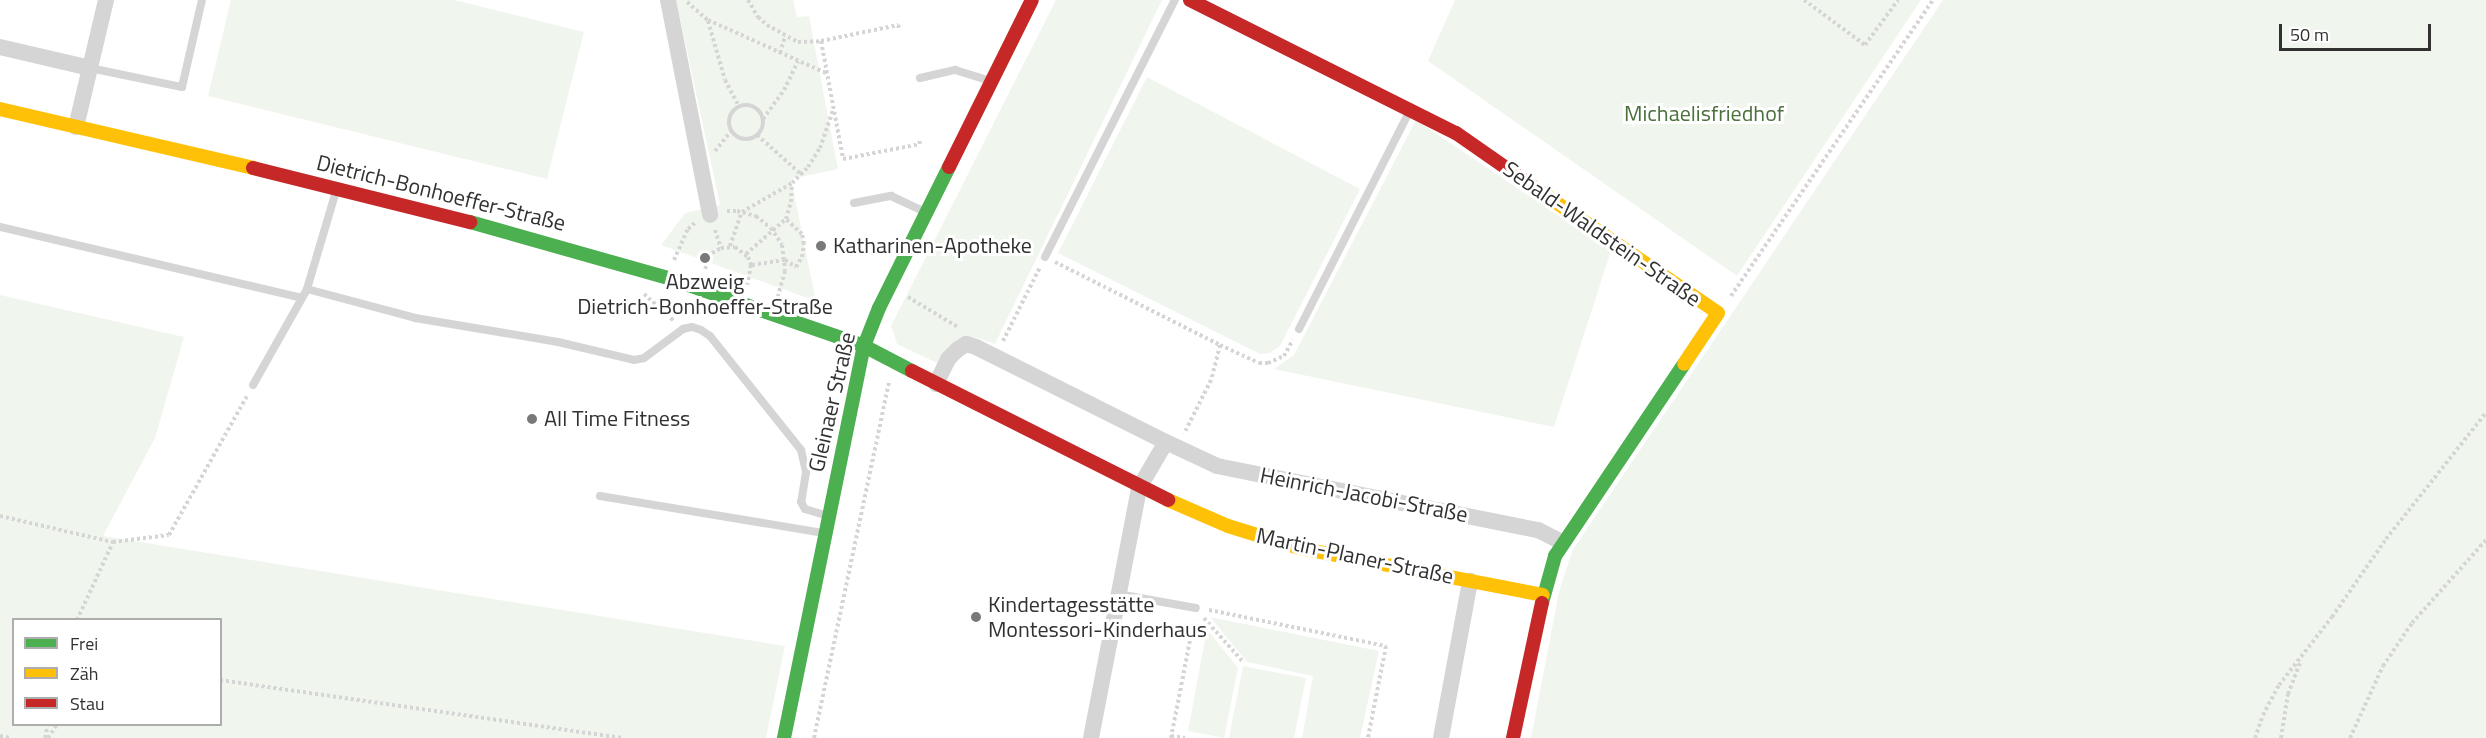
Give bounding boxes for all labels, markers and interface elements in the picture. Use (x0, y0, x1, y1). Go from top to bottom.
scale bar (2282, 12, 2434, 50)
text: 50 m (2290, 21, 2329, 48)
park label: Michaelisfriedhof (1624, 101, 1784, 127)
street label: Dietrich-Bonhoeffer-Straße (314, 149, 568, 237)
street label: Sebald-Waldstein-Straße (1498, 156, 1706, 312)
place label: Katharinen-Apotheke (833, 233, 1032, 259)
marker: Katharinen-Apotheke (814, 239, 828, 253)
marker: Abzweig Dietrich-Bonhoeffer-Straße (698, 251, 712, 265)
place label: Abzweig Dietrich-Bonhoeffer-Straße (577, 268, 833, 320)
street label: Gleinaer Straße (803, 329, 861, 475)
place label: All Time Fitness (544, 406, 690, 432)
marker: All Time Fitness (525, 412, 539, 426)
street label: Heinrich-Jacobi-Straße (1258, 462, 1470, 528)
street label: Martin-Planer-Straße (1254, 522, 1456, 590)
place label: Kindertagesstätte Montessori-Kinderhaus (988, 591, 1207, 642)
marker: Kindertagesstätte Montessori-Kinderhaus (969, 610, 983, 624)
legend (12, 618, 222, 726)
text: Frei (70, 630, 98, 657)
text: Zäh (70, 660, 98, 687)
text: Stau (70, 690, 105, 717)

